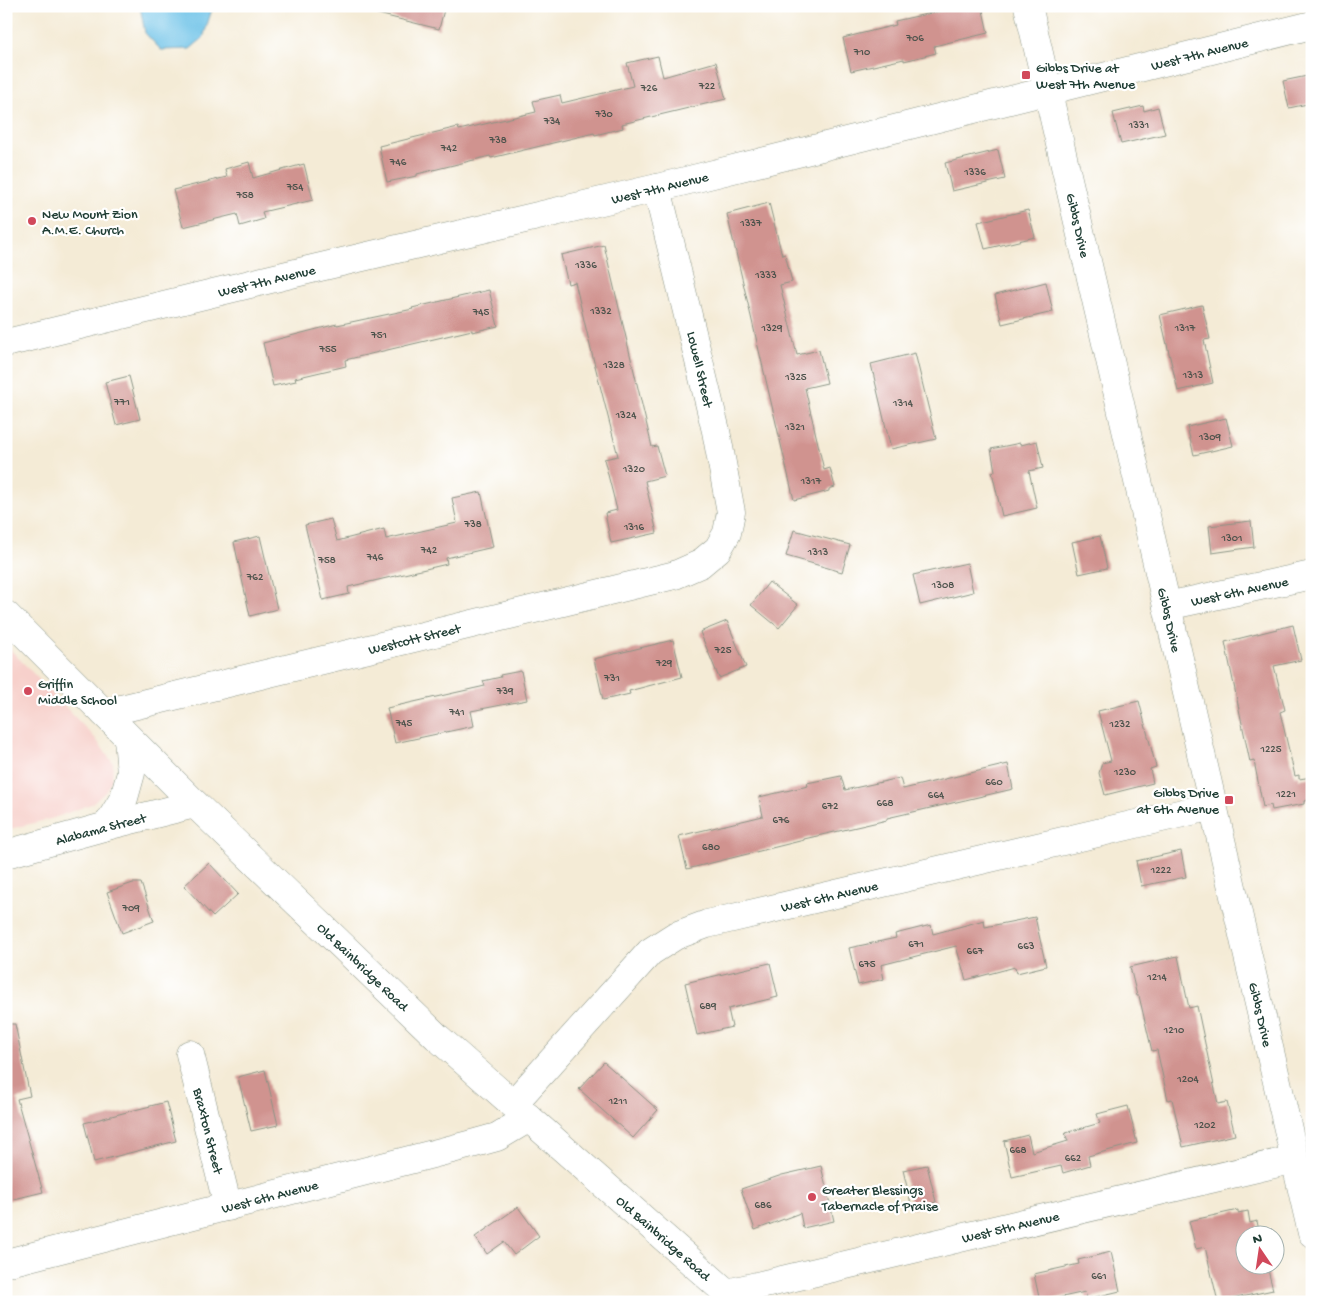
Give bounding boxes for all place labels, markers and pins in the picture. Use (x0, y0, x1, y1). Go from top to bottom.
place label: Gibbs Drive at West 7th Avenue (1036, 61, 1136, 94)
marker: Gibbs Drive at West 7th Avenue (1020, 69, 1032, 81)
place label: New Mount Zion A.M.E. Church (42, 207, 138, 240)
marker: New Mount Zion A.M.E. Church (26, 215, 38, 227)
place label: Griffin Middle School (38, 677, 117, 710)
marker: Griffin Middle School (22, 685, 34, 697)
place label: Gibbs Drive at 6th Avenue (1136, 786, 1220, 819)
marker: Gibbs Drive at 6th Avenue (1223, 794, 1235, 806)
place label: Greater Blessings Tabernacle of Praise (821, 1183, 939, 1216)
marker: Greater Blessings Tabernacle of Praise (806, 1191, 818, 1203)

